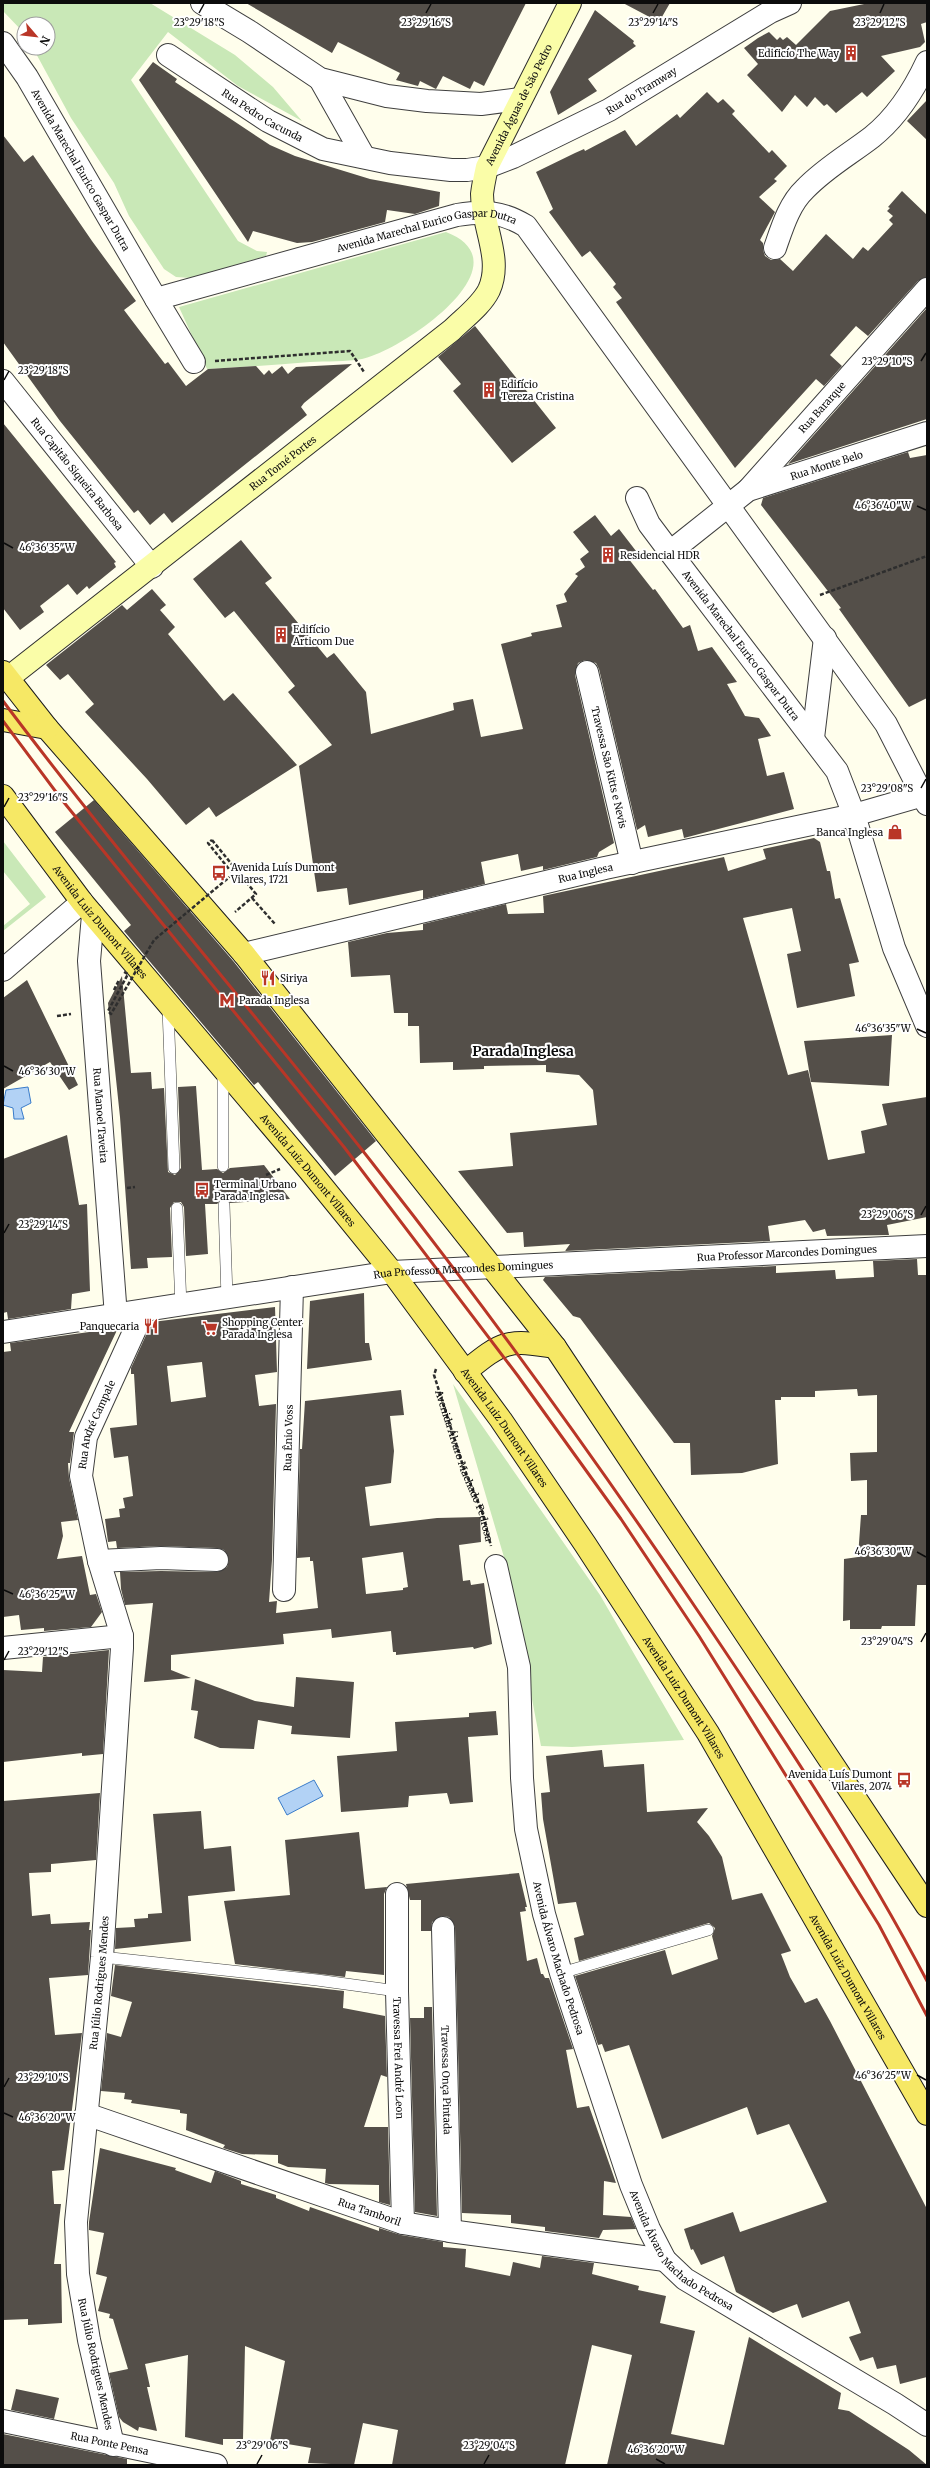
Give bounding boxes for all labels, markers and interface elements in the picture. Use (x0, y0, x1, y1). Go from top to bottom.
north arrow (16, 16, 56, 56)
text: 23°29'18"S (174, 16, 224, 29)
text: 23°29'16"S (401, 16, 451, 29)
text: 23°29'14"S (628, 16, 678, 29)
text: 23°29'12"S (855, 16, 905, 29)
text: N (36, 34, 53, 48)
street label: Avenida Águas de São Pedro (482, 42, 555, 169)
building icon: Edificío The Way (842, 44, 860, 62)
place label: Edificío The Way (758, 47, 839, 60)
street label: Rua do Tramway (603, 64, 680, 117)
street label: Avenida Marechal Eurico Gaspar Dutra (28, 86, 133, 254)
street label: Rua Pedro Cacunda (219, 86, 305, 145)
street label: Avenida Marechal Eurico Gaspar Dutra (334, 207, 519, 255)
text: 23°29'10"S (861, 355, 913, 368)
text: 23°29'18"S (18, 364, 68, 377)
place label: Edifício Tereza Cristina (501, 378, 575, 403)
street label: Rua Bararque (796, 379, 849, 436)
building icon: Edifício Tereza Cristina (480, 381, 498, 399)
street label: Rua Capitão Siqueira Barbosa (28, 415, 126, 534)
street label: Rua Tomé Portes (247, 433, 319, 493)
street label: Rua Monte Belo (789, 448, 865, 483)
text: 46°36'40"W (855, 499, 912, 512)
text: 46°36'35"W (19, 541, 76, 554)
building icon: Residencial HDR (599, 546, 617, 564)
place label: Residencial HDR (620, 549, 700, 562)
street label: Avenida Marechal Eurico Gaspar Dutra (679, 567, 803, 724)
place label: Edifício Articom Due (292, 623, 354, 648)
building icon: Edifício Articom Due (272, 626, 290, 644)
street label: Travessa São Kitts e Nevis (588, 705, 630, 830)
text: 23°29'08"S (861, 782, 913, 795)
text: 23°29'16"S (18, 791, 68, 804)
shop icon: Banca Inglesa (886, 823, 904, 841)
place label: Banca Inglesa (816, 826, 884, 839)
street label: Rua Inglesa (557, 860, 615, 886)
place label: Avenida Luís Dumont Vilares, 1721 (230, 861, 335, 886)
street label: Avenida Luiz Dumont Villares (49, 862, 150, 981)
bus stop icon: Avenida Luís Dumont Vilares, 1721 (210, 864, 228, 882)
restaurant icon: Siriya (259, 969, 277, 987)
place label: Siriya (280, 972, 308, 985)
metro station icon: Parada Inglesa (218, 991, 236, 1009)
place label: Parada Inglesa (239, 994, 310, 1007)
text: 46°36'35"W (855, 1022, 912, 1035)
district label: Parada Inglesa (472, 1042, 574, 1060)
text: 46°36'30"W (19, 1065, 76, 1078)
street label: Rua Manoel Taveira (90, 1067, 110, 1164)
street label: Avenida Luiz Dumont Villares (257, 1111, 358, 1229)
place label: Terminal Urbano Parada Inglesa (214, 1178, 297, 1203)
bus stop icon: Terminal Urbano Parada Inglesa (193, 1181, 211, 1199)
text: 23°29'06"S (861, 1208, 913, 1221)
text: 23°29'14"S (18, 1218, 68, 1231)
street label: Rua Professor Marcondes Domingues (697, 1242, 877, 1264)
street label: Rua Professor Marcondes Domingues (373, 1258, 554, 1282)
place label: Shopping Center Parada Inglesa (222, 1316, 303, 1341)
restaurant icon: Panquecaria (142, 1317, 160, 1335)
supermarket icon: Shopping Center Parada Inglesa (201, 1319, 219, 1337)
place label: Panquecaria (80, 1320, 140, 1333)
street label: Avenida Luiz Dumont Villares (457, 1365, 551, 1490)
street label: Rua André Campale (76, 1378, 118, 1470)
street label: Avenida Álvaro Machado Pedrosa (432, 1387, 496, 1543)
street label: Rua Ênio Voss (281, 1404, 296, 1472)
text: 46°36'30"W (855, 1545, 912, 1558)
text: 46°36'25"W (19, 1588, 76, 1601)
street label: Avenida Luiz Dumont Villares (639, 1633, 727, 1761)
text: 23°29'04"S (861, 1635, 913, 1648)
text: 23°29'12"S (18, 1645, 68, 1658)
place label: Avenida Luís Dumont Vilares, 2074 (787, 1768, 892, 1793)
bus stop icon: Avenida Luís Dumont Vilares, 2074 (895, 1771, 913, 1789)
street label: Avenida Álvaro Machado Pedrosa (530, 1879, 587, 2037)
street label: Avenida Luiz Dumont Villares (806, 1911, 889, 2042)
street label: Rua Júlio Rodrigues Mendes (87, 1915, 112, 2050)
street label: Travessa Frei André Leon (390, 1997, 406, 2119)
street label: Travessa Onça Pintada (438, 2025, 454, 2135)
text: 46°36'25"W (855, 2069, 912, 2082)
text: 23°29'10"S (17, 2071, 69, 2084)
text: 46°36'20"W (18, 2111, 77, 2124)
street label: Avenida Álvaro Machado Pedrosa (626, 2187, 736, 2314)
street label: Rua Tamboril (336, 2195, 403, 2229)
street label: Rua Júlio Rodrigues Mendes (75, 2297, 116, 2431)
street label: Rua Ponte Pensa (69, 2429, 150, 2458)
text: 23°29'06"S (236, 2439, 288, 2452)
text: 23°29'04"S (463, 2439, 515, 2452)
text: 46°36'20"W (627, 2443, 686, 2456)

